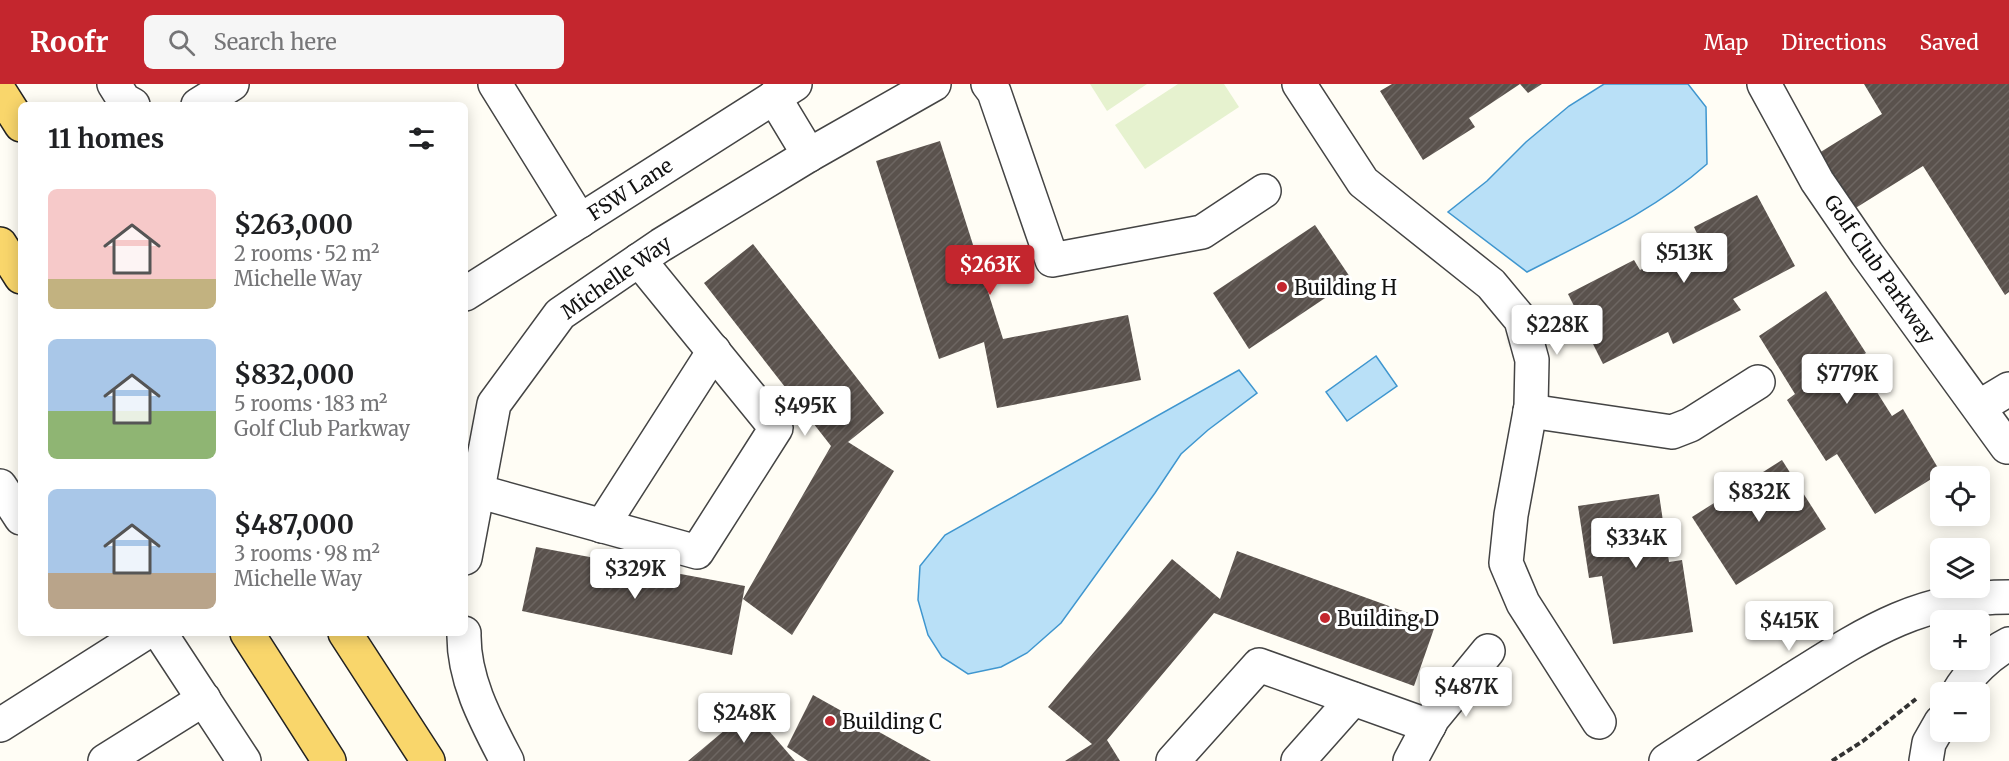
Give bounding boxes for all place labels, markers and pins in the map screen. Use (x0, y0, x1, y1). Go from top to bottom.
pin: $513K (1642, 233, 1726, 284)
pin: $263K (948, 245, 1032, 296)
place label: Building H (1294, 275, 1397, 300)
marker: Building H (1275, 280, 1289, 294)
pin: $228K (1515, 305, 1599, 356)
pin: $779K (1805, 354, 1889, 405)
pin: $495K (763, 386, 847, 437)
pin: $832K (1717, 472, 1801, 523)
pin: $334K (1594, 518, 1678, 569)
pin: $329K (593, 549, 677, 600)
pin: $415K (1747, 601, 1831, 652)
place label: Building D (1337, 606, 1439, 631)
marker: Building D (1318, 611, 1332, 625)
pin: $487K (1424, 667, 1508, 718)
pin: $248K (702, 693, 786, 744)
place label: Building C (842, 709, 942, 734)
marker: Building C (823, 714, 837, 728)

